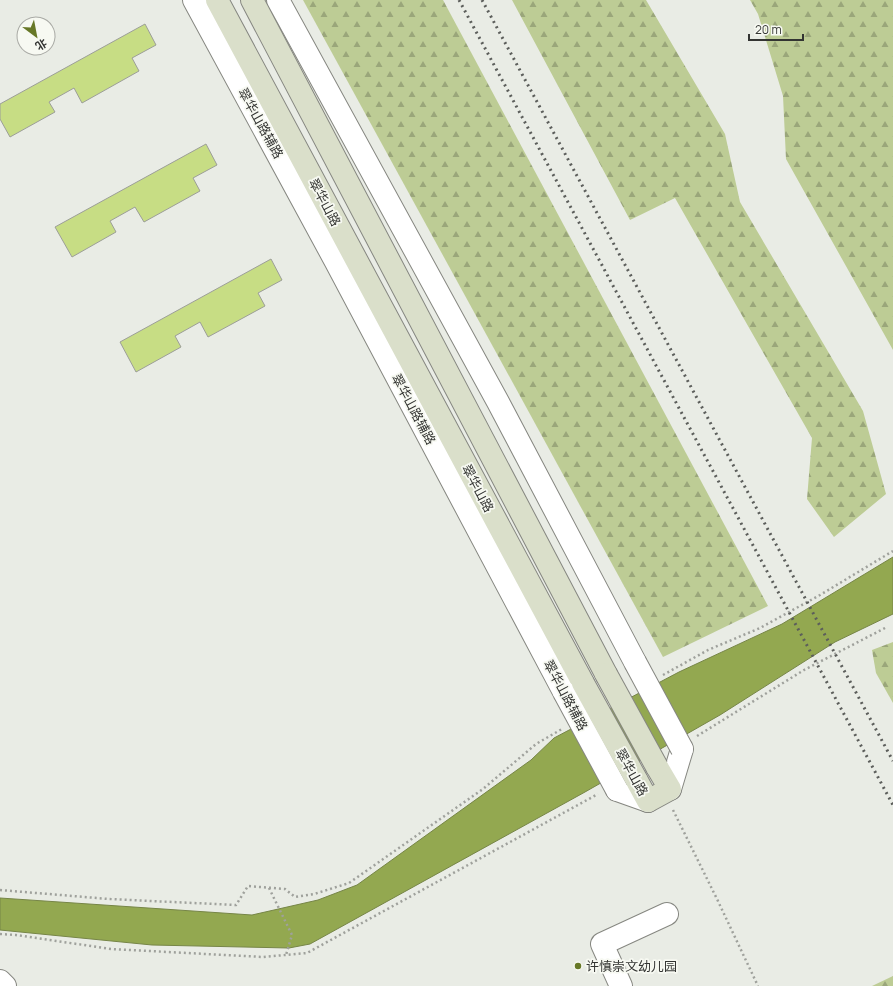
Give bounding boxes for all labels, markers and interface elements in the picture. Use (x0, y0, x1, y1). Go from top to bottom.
north arrow (16, 16, 56, 56)
scale bar (749, 16, 803, 42)
text: 20 m (755, 21, 782, 38)
text: 北 (33, 36, 50, 54)
street label: 翠华山路辅路 (234, 85, 288, 161)
street label: 翠华山路 (305, 175, 345, 229)
street label: 翠华山路辅路 (388, 370, 440, 448)
street label: 翠华山路 (458, 461, 498, 515)
street label: 翠华山路辅路 (540, 656, 592, 734)
street label: 翠华山路 (612, 745, 652, 799)
place label: 许慎崇文幼儿园 (586, 957, 677, 975)
marker: 许慎崇文幼儿园 (573, 961, 583, 971)

